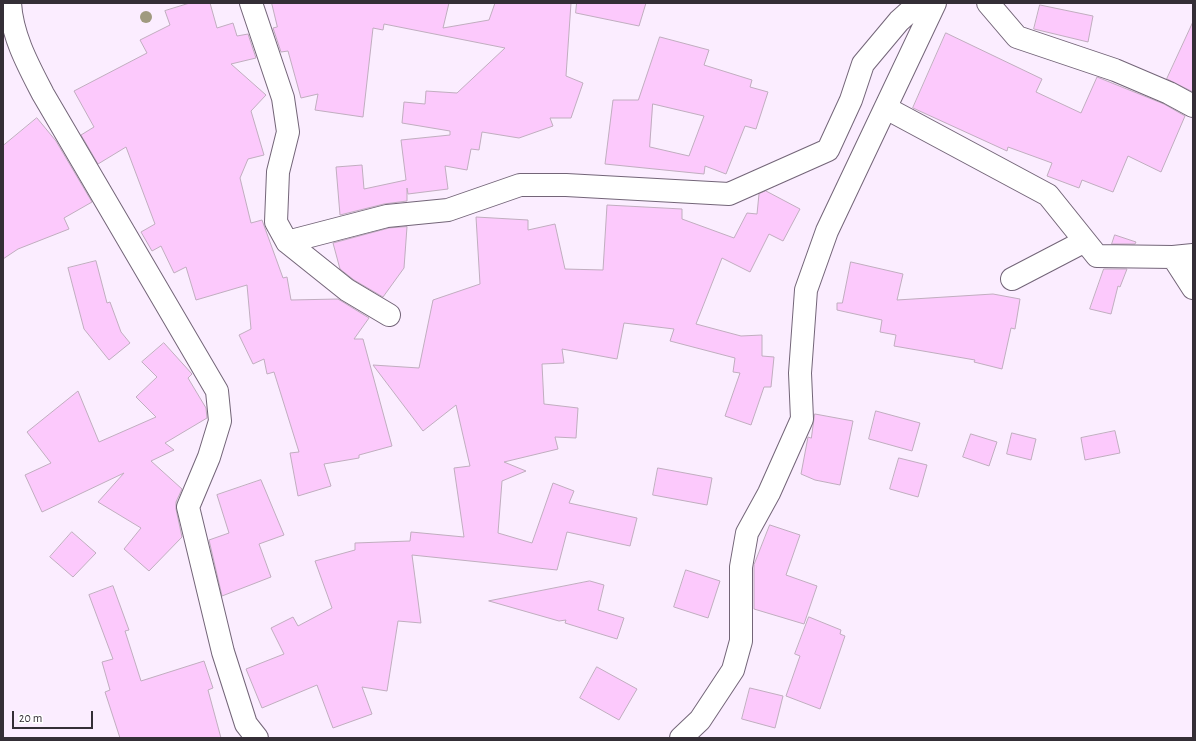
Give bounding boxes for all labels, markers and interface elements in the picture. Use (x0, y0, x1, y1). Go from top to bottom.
scale bar (14, 703, 95, 729)
text: 20 m (19, 712, 42, 724)

